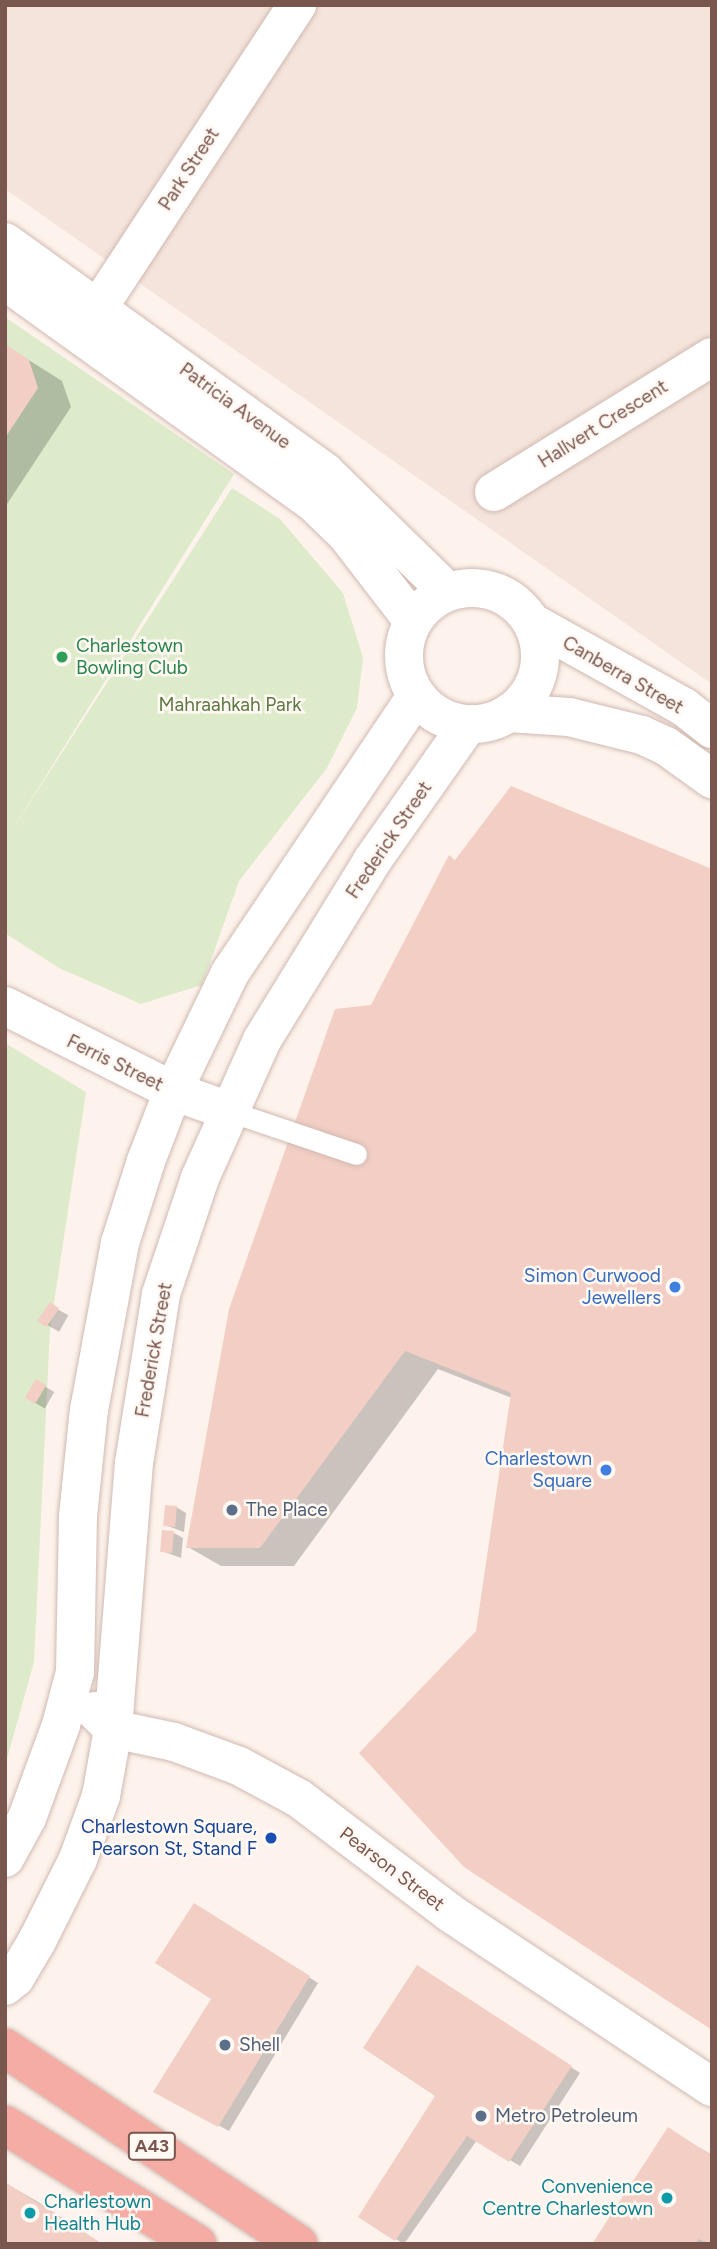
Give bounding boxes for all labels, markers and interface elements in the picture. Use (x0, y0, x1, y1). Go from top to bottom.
street label: Park Street (154, 123, 224, 215)
street label: Patricia Avenue (175, 358, 295, 454)
street label: Hallvert Crescent (534, 375, 672, 473)
street label: Canberra Street (558, 631, 688, 719)
place label: Charlestown Bowling Club (76, 635, 188, 679)
marker: Charlestown Bowling Club (54, 649, 70, 665)
park label: Mahraahkah Park (159, 694, 301, 716)
street label: Frederick Street (341, 777, 437, 903)
street label: Ferris Street (63, 1030, 167, 1096)
place label: Simon Curwood Jewellers (524, 1265, 661, 1309)
marker: Simon Curwood Jewellers (667, 1279, 683, 1295)
street label: Frederick Street (131, 1281, 177, 1419)
place label: Charlestown Square (485, 1448, 592, 1492)
marker: Charlestown Square (598, 1462, 614, 1478)
place label: The Place (246, 1499, 328, 1521)
marker: The Place (224, 1502, 240, 1518)
place label: Charlestown Square, Pearson St, Stand F (81, 1816, 257, 1860)
street label: Pearson Street (335, 1822, 449, 1916)
marker: Charlestown Square, Pearson St, Stand F (263, 1830, 279, 1846)
place label: Shell (239, 2034, 280, 2056)
marker: Shell (217, 2037, 233, 2053)
place label: Metro Petroleum (495, 2105, 638, 2127)
marker: Metro Petroleum (473, 2108, 489, 2124)
road number: A43 (128, 2132, 176, 2160)
place label: Convenience Centre Charlestown (482, 2176, 653, 2220)
marker: Convenience Centre Charlestown (659, 2190, 675, 2206)
place label: Charlestown Health Hub (44, 2191, 151, 2235)
marker: Charlestown Health Hub (22, 2205, 38, 2221)

